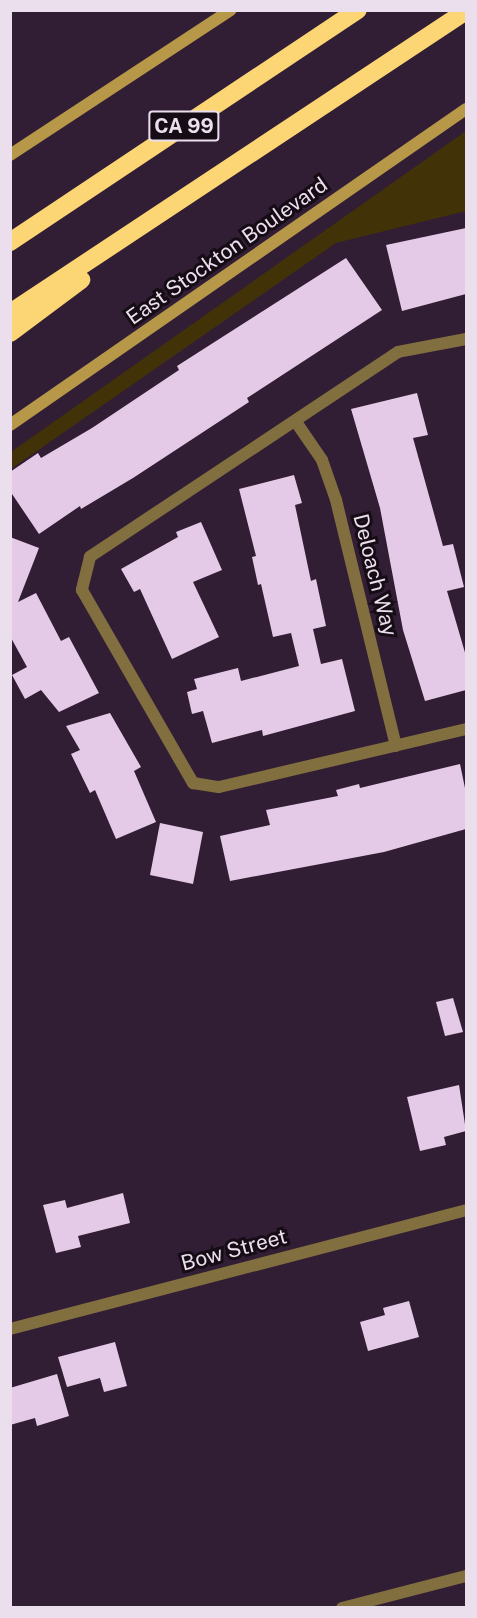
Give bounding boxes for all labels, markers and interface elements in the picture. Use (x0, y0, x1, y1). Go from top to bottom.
road number: CA 99 (148, 109, 220, 143)
street label: East Stockton Boulevard (122, 172, 332, 330)
street label: Deloach Way (348, 511, 402, 639)
street label: Bow Street (178, 1224, 290, 1276)

